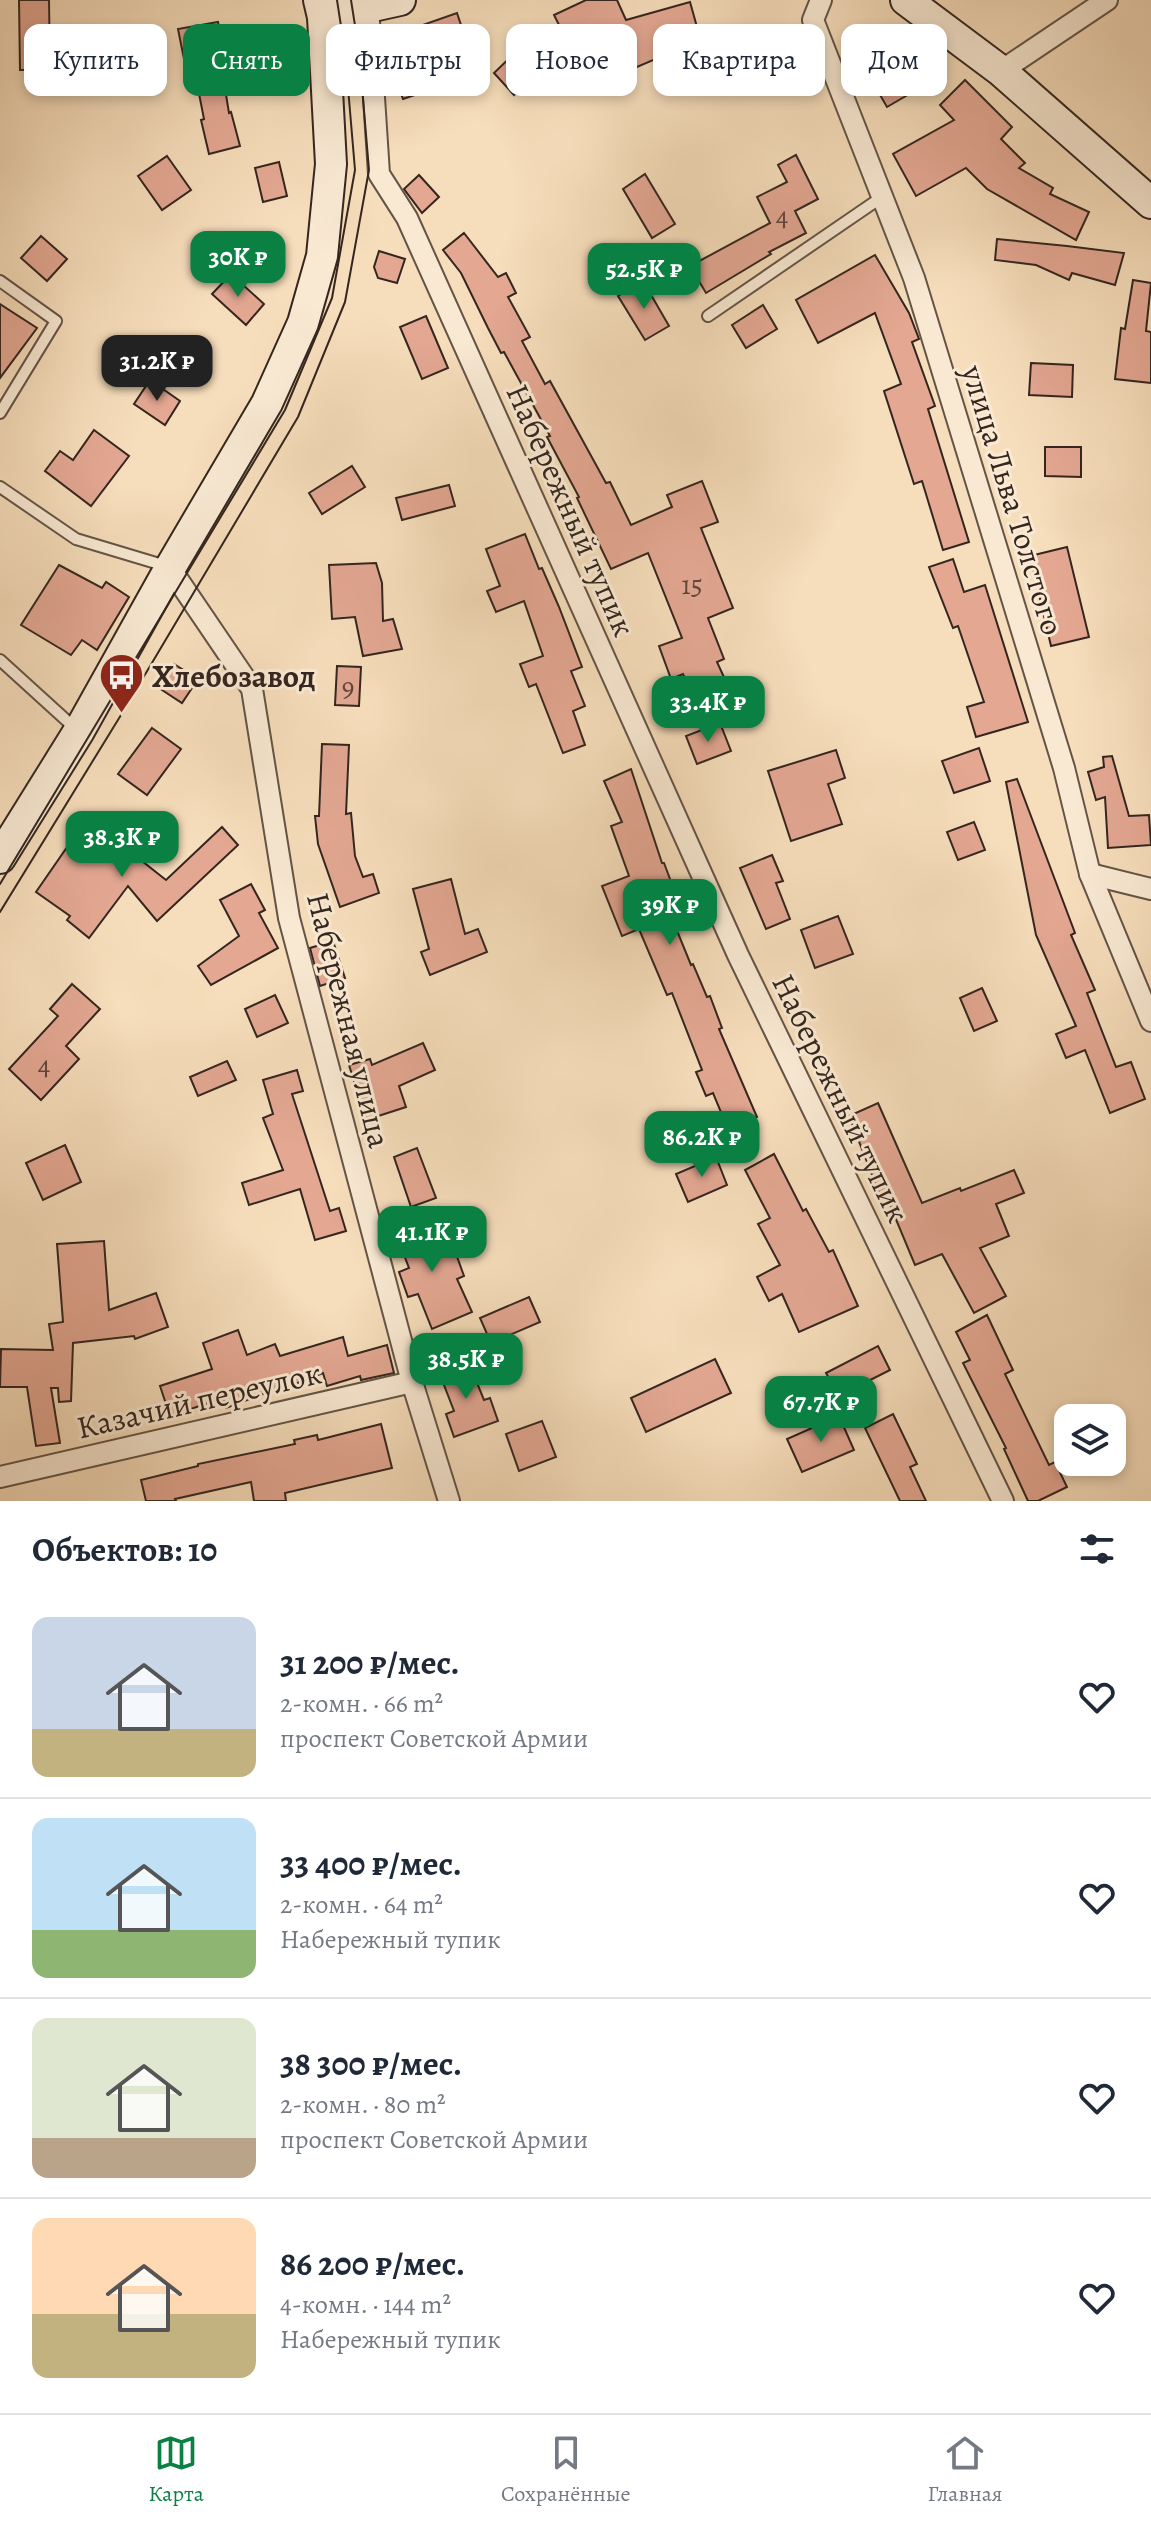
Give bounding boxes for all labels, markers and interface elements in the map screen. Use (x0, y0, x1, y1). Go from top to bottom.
chip: Купить (24, 24, 167, 96)
chip: Снять (183, 24, 310, 96)
chip: Фильтры (326, 24, 490, 96)
chip: Новое (506, 24, 637, 96)
chip: Квартира (653, 24, 825, 96)
chip: Дом (841, 24, 947, 96)
house number: 4 (776, 197, 788, 235)
pin: 30K ₽ (182, 231, 294, 299)
text: 30K ₽ (208, 239, 268, 274)
pin: 52.5K ₽ (570, 243, 718, 311)
text: 52.5K ₽ (606, 251, 682, 286)
pin: 31.2K ₽ (83, 335, 231, 403)
text: 31.2K ₽ (119, 343, 195, 378)
street label: улица Льва Толстого (951, 359, 1075, 640)
street label: Набережный тупик (496, 377, 646, 643)
house number: 15 (681, 566, 703, 604)
bus stop icon: Хлебозавод (97, 652, 145, 715)
place label: Хлебозавод (152, 654, 315, 698)
house number: 9 (342, 668, 354, 706)
pin: 33.4K ₽ (634, 676, 782, 744)
text: 33.4K ₽ (670, 684, 746, 719)
pin: 38.3K ₽ (48, 811, 196, 879)
text: 38.3K ₽ (84, 819, 160, 854)
pin: 39K ₽ (614, 879, 726, 947)
text: 39K ₽ (641, 887, 699, 922)
street label: Набережная улица (296, 888, 402, 1152)
street label: Набережный тупик (762, 966, 920, 1230)
house number: 4 (38, 1046, 50, 1084)
pin: 86.2K ₽ (628, 1111, 776, 1179)
text: 86.2K ₽ (662, 1119, 742, 1154)
pin: 41.1K ₽ (358, 1206, 506, 1274)
text: 41.1K ₽ (396, 1214, 468, 1249)
pin: 38.5K ₽ (392, 1333, 540, 1401)
text: 38.5K ₽ (428, 1341, 504, 1376)
street label: Казачий переулок (72, 1350, 326, 1450)
pin: 67.7K ₽ (747, 1376, 895, 1444)
text: 67.7K ₽ (783, 1384, 859, 1419)
map controls (1054, 1404, 1126, 1476)
button: layers (1054, 1404, 1126, 1476)
text: Объектов: 10 (32, 1526, 217, 1573)
icon: filters (1075, 1527, 1119, 1571)
text: 31 200 ₽/мес. (280, 1639, 460, 1686)
icon: home (96, 1649, 192, 1745)
icon: heart (1075, 1675, 1119, 1719)
text: 2-комн. · 66 m² (280, 1686, 443, 1721)
text: проспект Советской Армии (280, 1721, 588, 1756)
text: 33 400 ₽/мес. (280, 1840, 462, 1887)
icon: home (96, 1850, 192, 1946)
icon: heart (1075, 1876, 1119, 1920)
text: 2-комн. · 64 m² (280, 1887, 443, 1922)
text: Набережный тупик (280, 1922, 501, 1957)
text: 38 300 ₽/мес. (280, 2040, 462, 2087)
icon: home (96, 2050, 192, 2146)
icon: heart (1075, 2076, 1119, 2120)
text: 2-комн. · 80 m² (280, 2087, 446, 2122)
text: проспект Советской Армии (280, 2122, 588, 2157)
text: 86 200 ₽/мес. (280, 2240, 465, 2287)
icon: home (96, 2250, 192, 2346)
icon: heart (1075, 2276, 1119, 2320)
text: 4-комн. · 144 m² (280, 2287, 451, 2322)
text: Набережный тупик (280, 2322, 501, 2357)
tab: Карта (148, 2431, 204, 2509)
tab: Сохранённые (501, 2431, 631, 2509)
tab: Главная (928, 2431, 1002, 2509)

